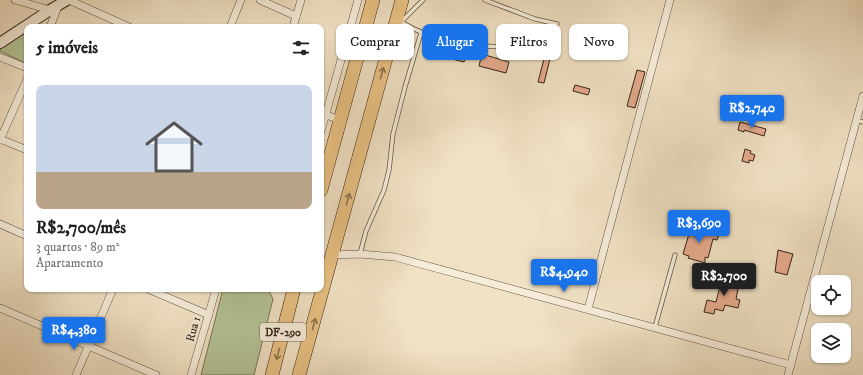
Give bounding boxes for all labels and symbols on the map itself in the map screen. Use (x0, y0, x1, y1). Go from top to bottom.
one-way arrow (379, 67, 386, 80)
pin: R$2,740 (715, 95, 789, 129)
one-way arrow (345, 192, 352, 205)
pin: R$3,690 (662, 210, 736, 244)
pin: R$4,940 (527, 259, 601, 293)
pin: R$2,700 (687, 263, 761, 297)
street label: Rua 1 (183, 315, 204, 344)
pin: R$4,380 (37, 317, 111, 351)
one-way arrow (310, 318, 318, 331)
road number: DF-290 (260, 323, 306, 341)
one-way arrow (273, 347, 281, 360)

